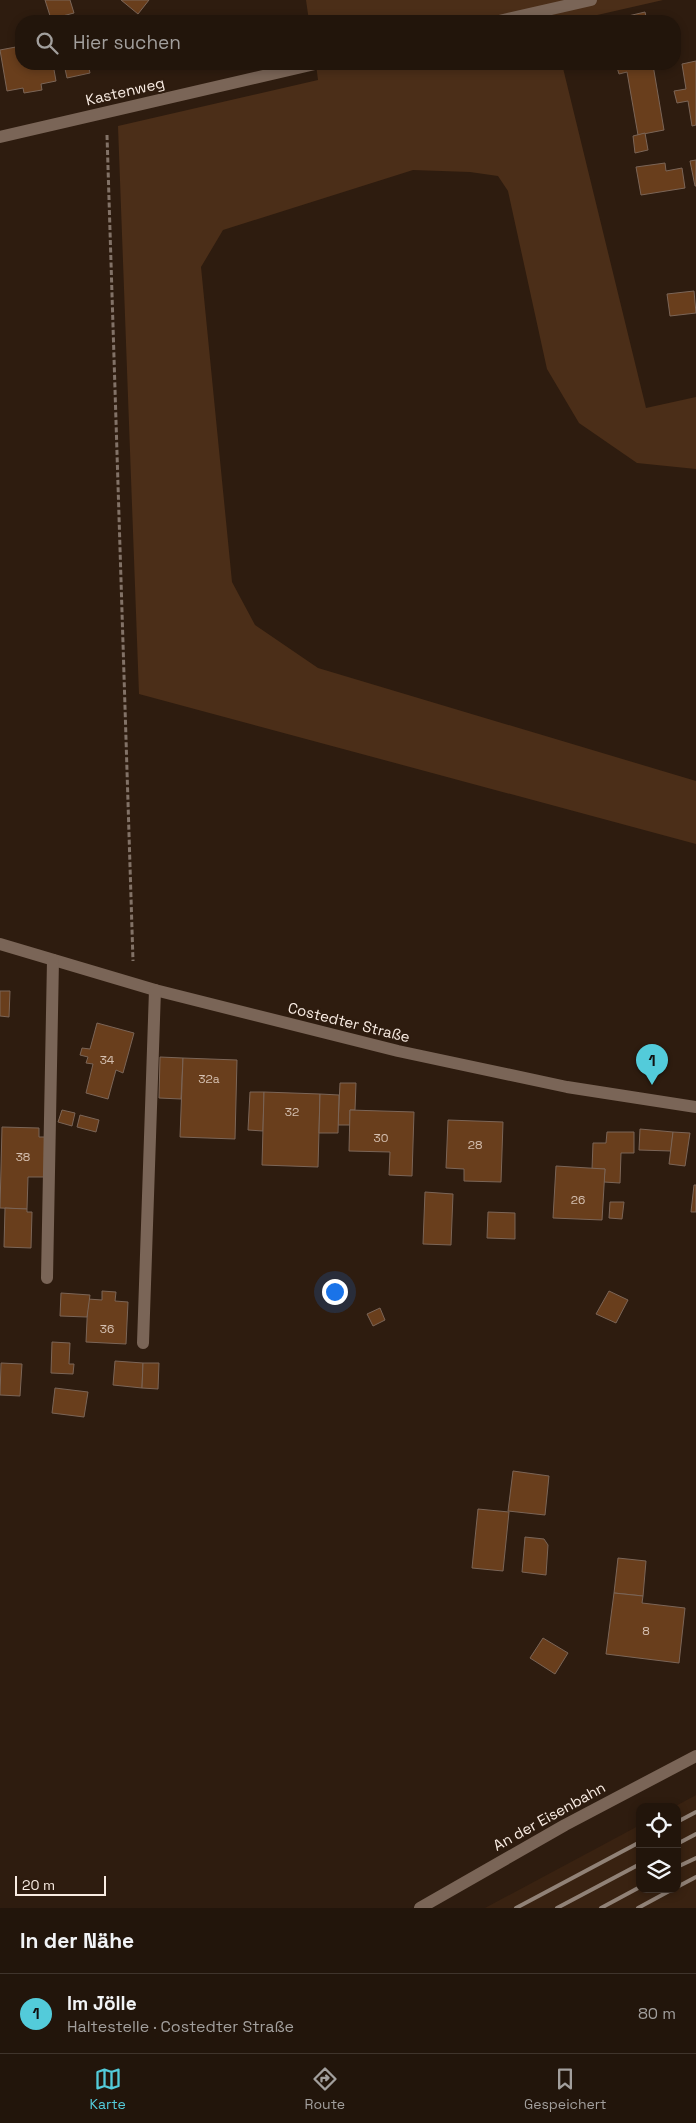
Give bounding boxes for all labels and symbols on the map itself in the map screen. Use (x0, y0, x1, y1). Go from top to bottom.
street label: Kastenweg (84, 73, 166, 109)
street label: Costedter Straße (286, 998, 412, 1046)
pin: 1 (636, 1044, 668, 1085)
house number: 34 (100, 1052, 115, 1068)
house number: 32a (198, 1071, 220, 1087)
house number: 32 (285, 1104, 299, 1120)
house number: 30 (374, 1130, 388, 1146)
house number: 28 (468, 1137, 482, 1153)
house number: 38 (16, 1149, 30, 1165)
house number: 26 (571, 1192, 585, 1208)
your location (322, 1279, 348, 1305)
house number: 36 (100, 1321, 114, 1337)
house number: 8 (642, 1623, 650, 1639)
street label: An der Eisenbahn (490, 1777, 608, 1855)
scale bar (15, 1873, 106, 1896)

